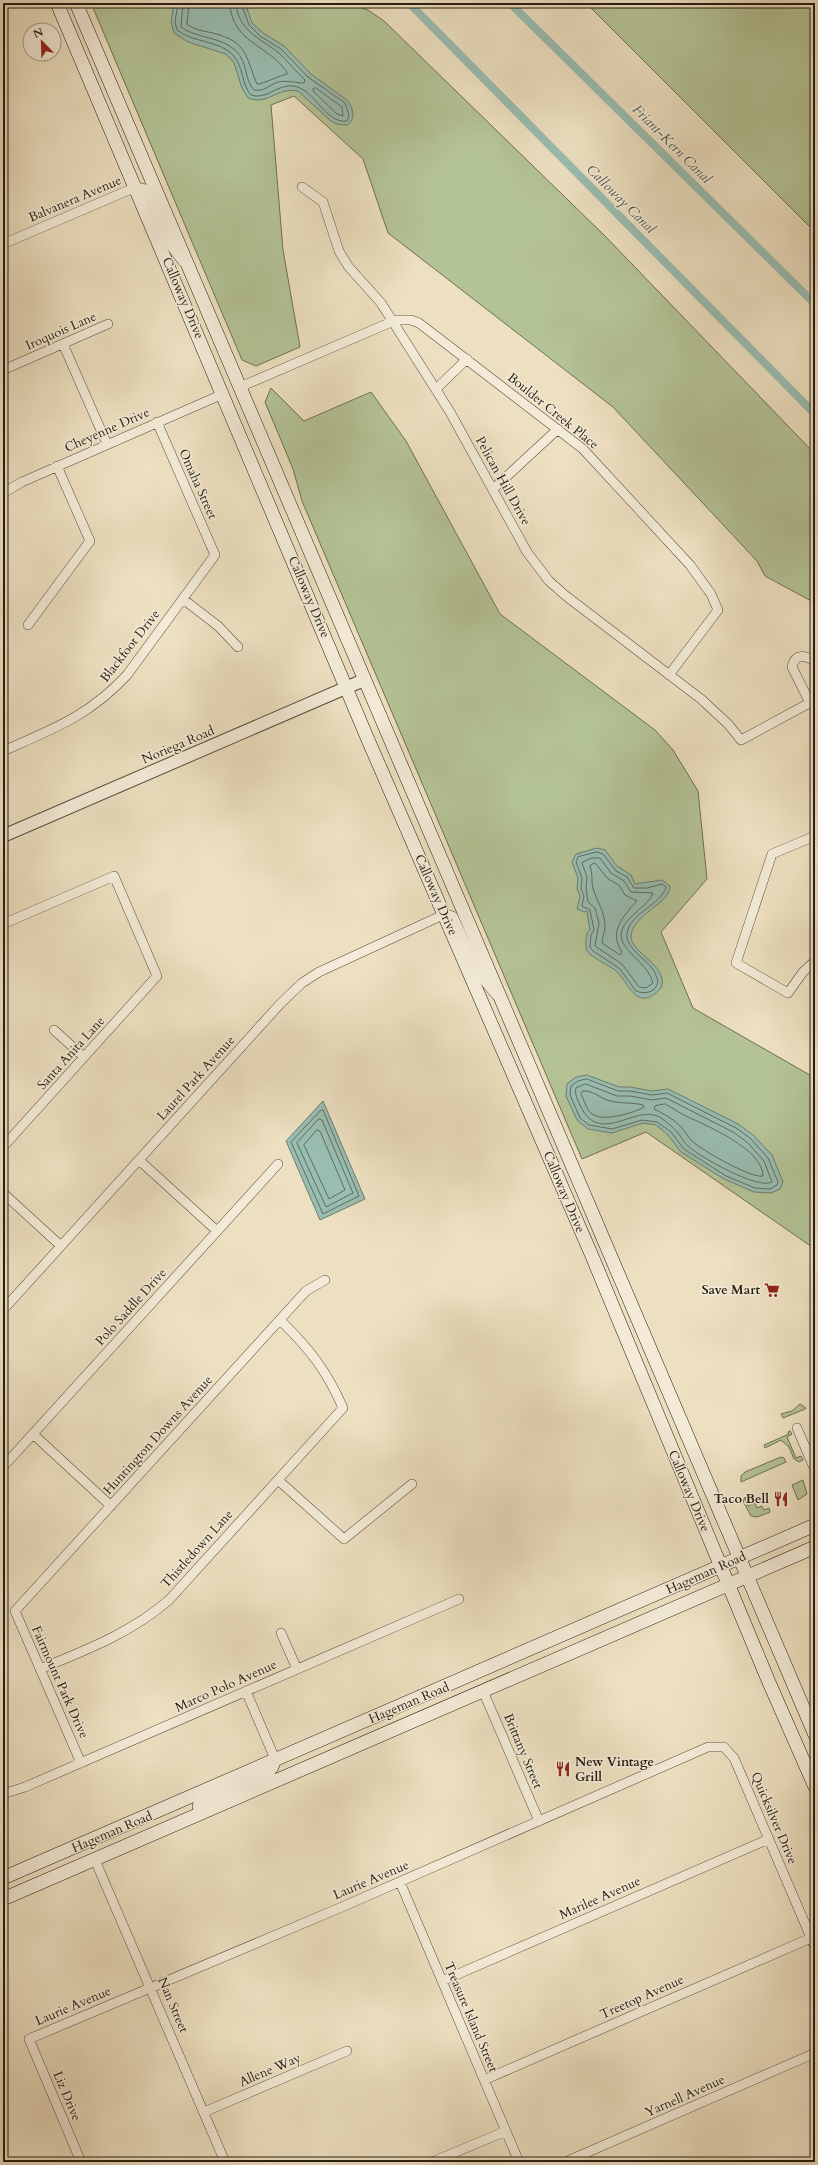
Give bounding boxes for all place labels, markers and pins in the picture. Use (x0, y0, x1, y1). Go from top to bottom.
place label: Save Mart (702, 1281, 760, 1299)
supermarket icon: Save Mart (763, 1281, 781, 1299)
place label: Taco Bell (714, 1490, 769, 1508)
restaurant icon: Taco Bell (772, 1490, 790, 1508)
place label: New Vintage Grill (575, 1753, 654, 1786)
restaurant icon: New Vintage Grill (554, 1760, 572, 1778)

